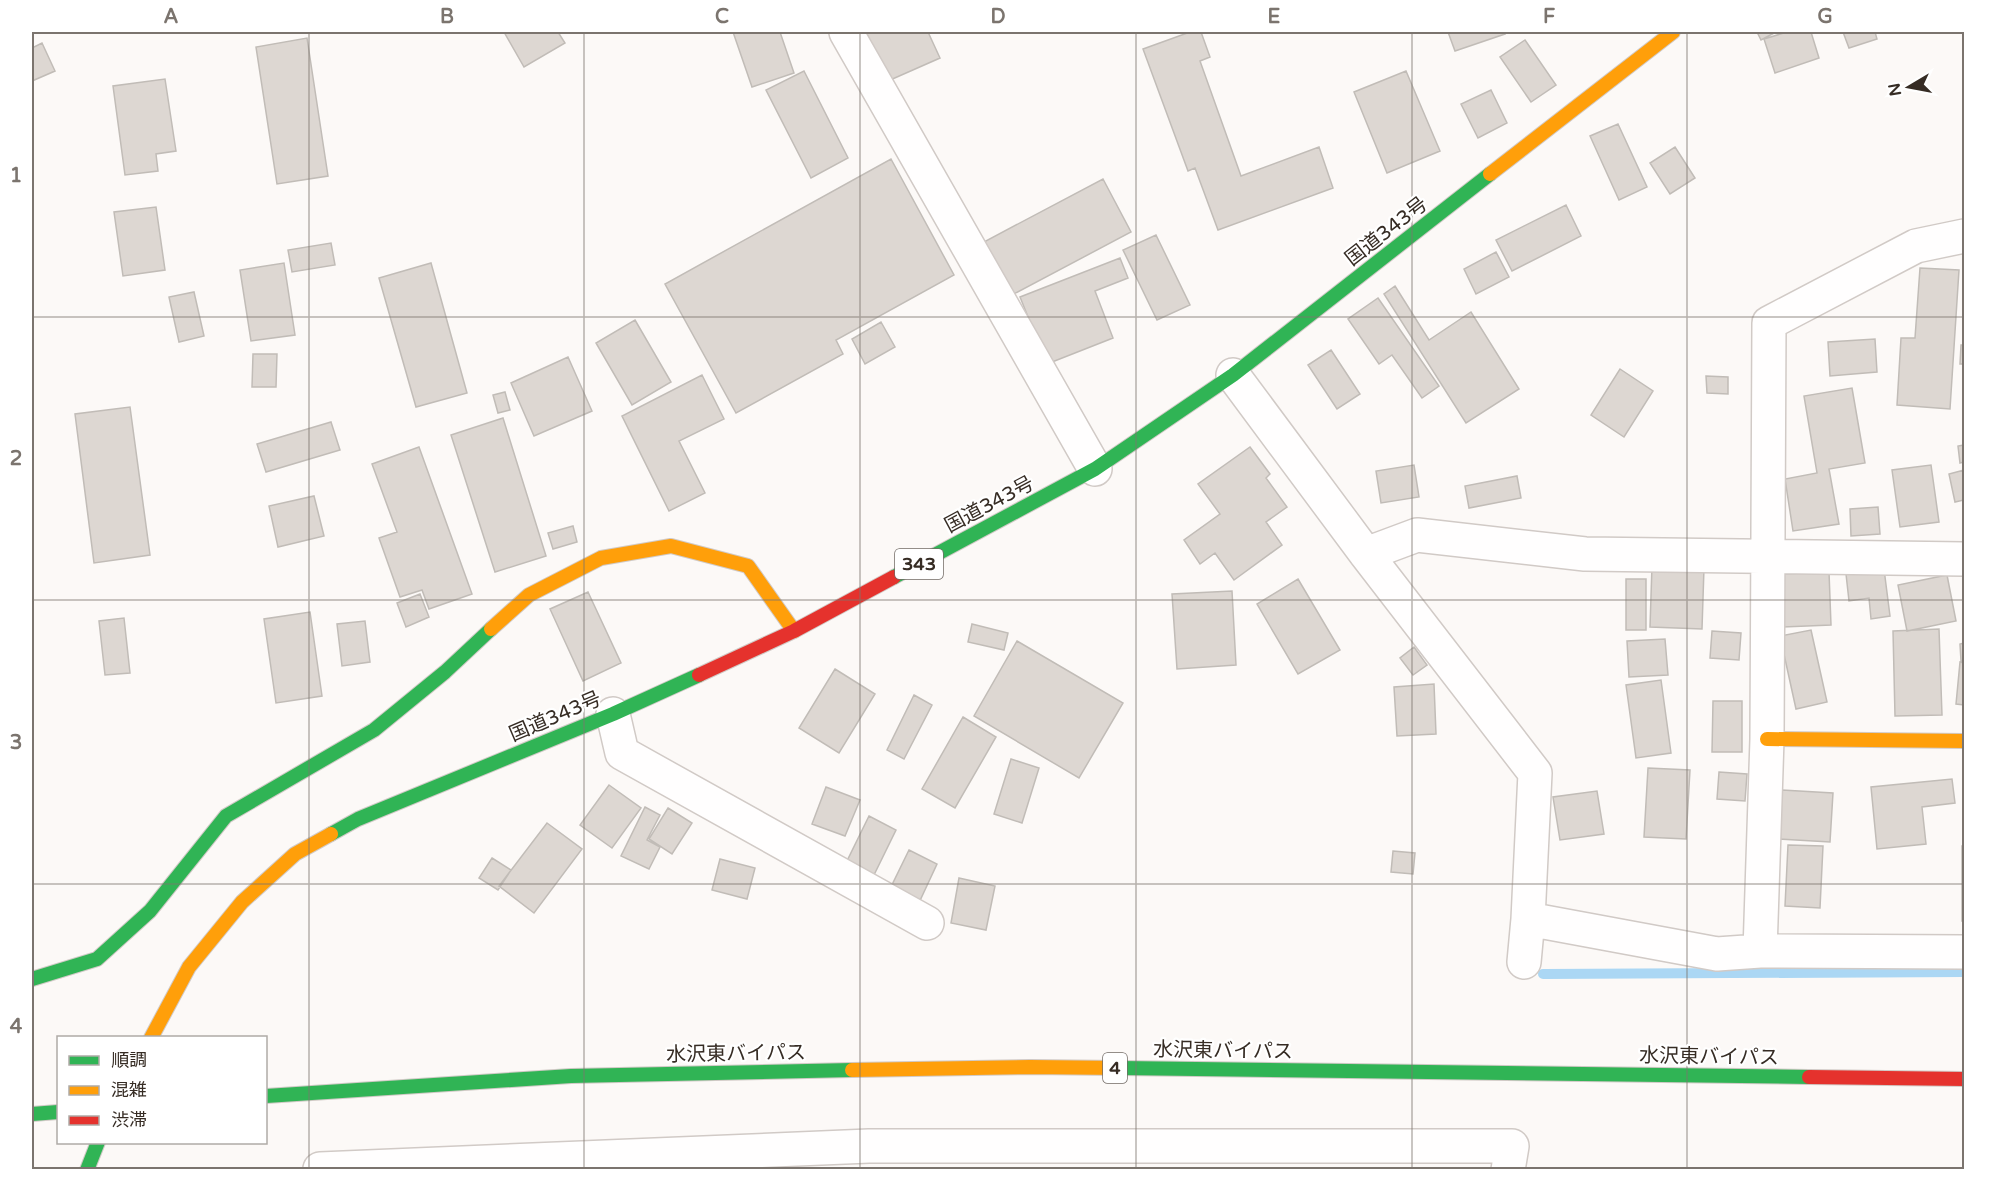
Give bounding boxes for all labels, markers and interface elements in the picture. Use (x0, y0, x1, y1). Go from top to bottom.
text: A (164, 5, 179, 29)
text: B (440, 5, 454, 29)
text: C (715, 5, 729, 29)
text: D (990, 5, 1006, 29)
text: E (1268, 5, 1281, 29)
text: F (1543, 5, 1555, 29)
text: G (1817, 5, 1833, 29)
north arrow (1879, 57, 1939, 117)
text: N (1884, 81, 1906, 97)
text: 1 (10, 164, 22, 188)
street label: 国道343号 (1341, 192, 1432, 271)
text: 2 (10, 447, 22, 471)
street label: 国道343号 (941, 471, 1038, 538)
road number: 343 (895, 549, 943, 579)
street label: 国道343号 (506, 687, 605, 747)
text: 3 (10, 731, 22, 755)
text: 4 (10, 1015, 23, 1039)
legend (57, 1036, 267, 1144)
street label: 水沢東バイパス (1153, 1038, 1293, 1064)
street label: 水沢東バイパス (666, 1041, 806, 1067)
street label: 水沢東バイパス (1639, 1044, 1779, 1070)
text: 順調 (111, 1049, 147, 1071)
road number: 4 (1103, 1053, 1127, 1083)
text: 混雑 (111, 1079, 147, 1101)
text: 渋滞 (111, 1109, 147, 1131)

